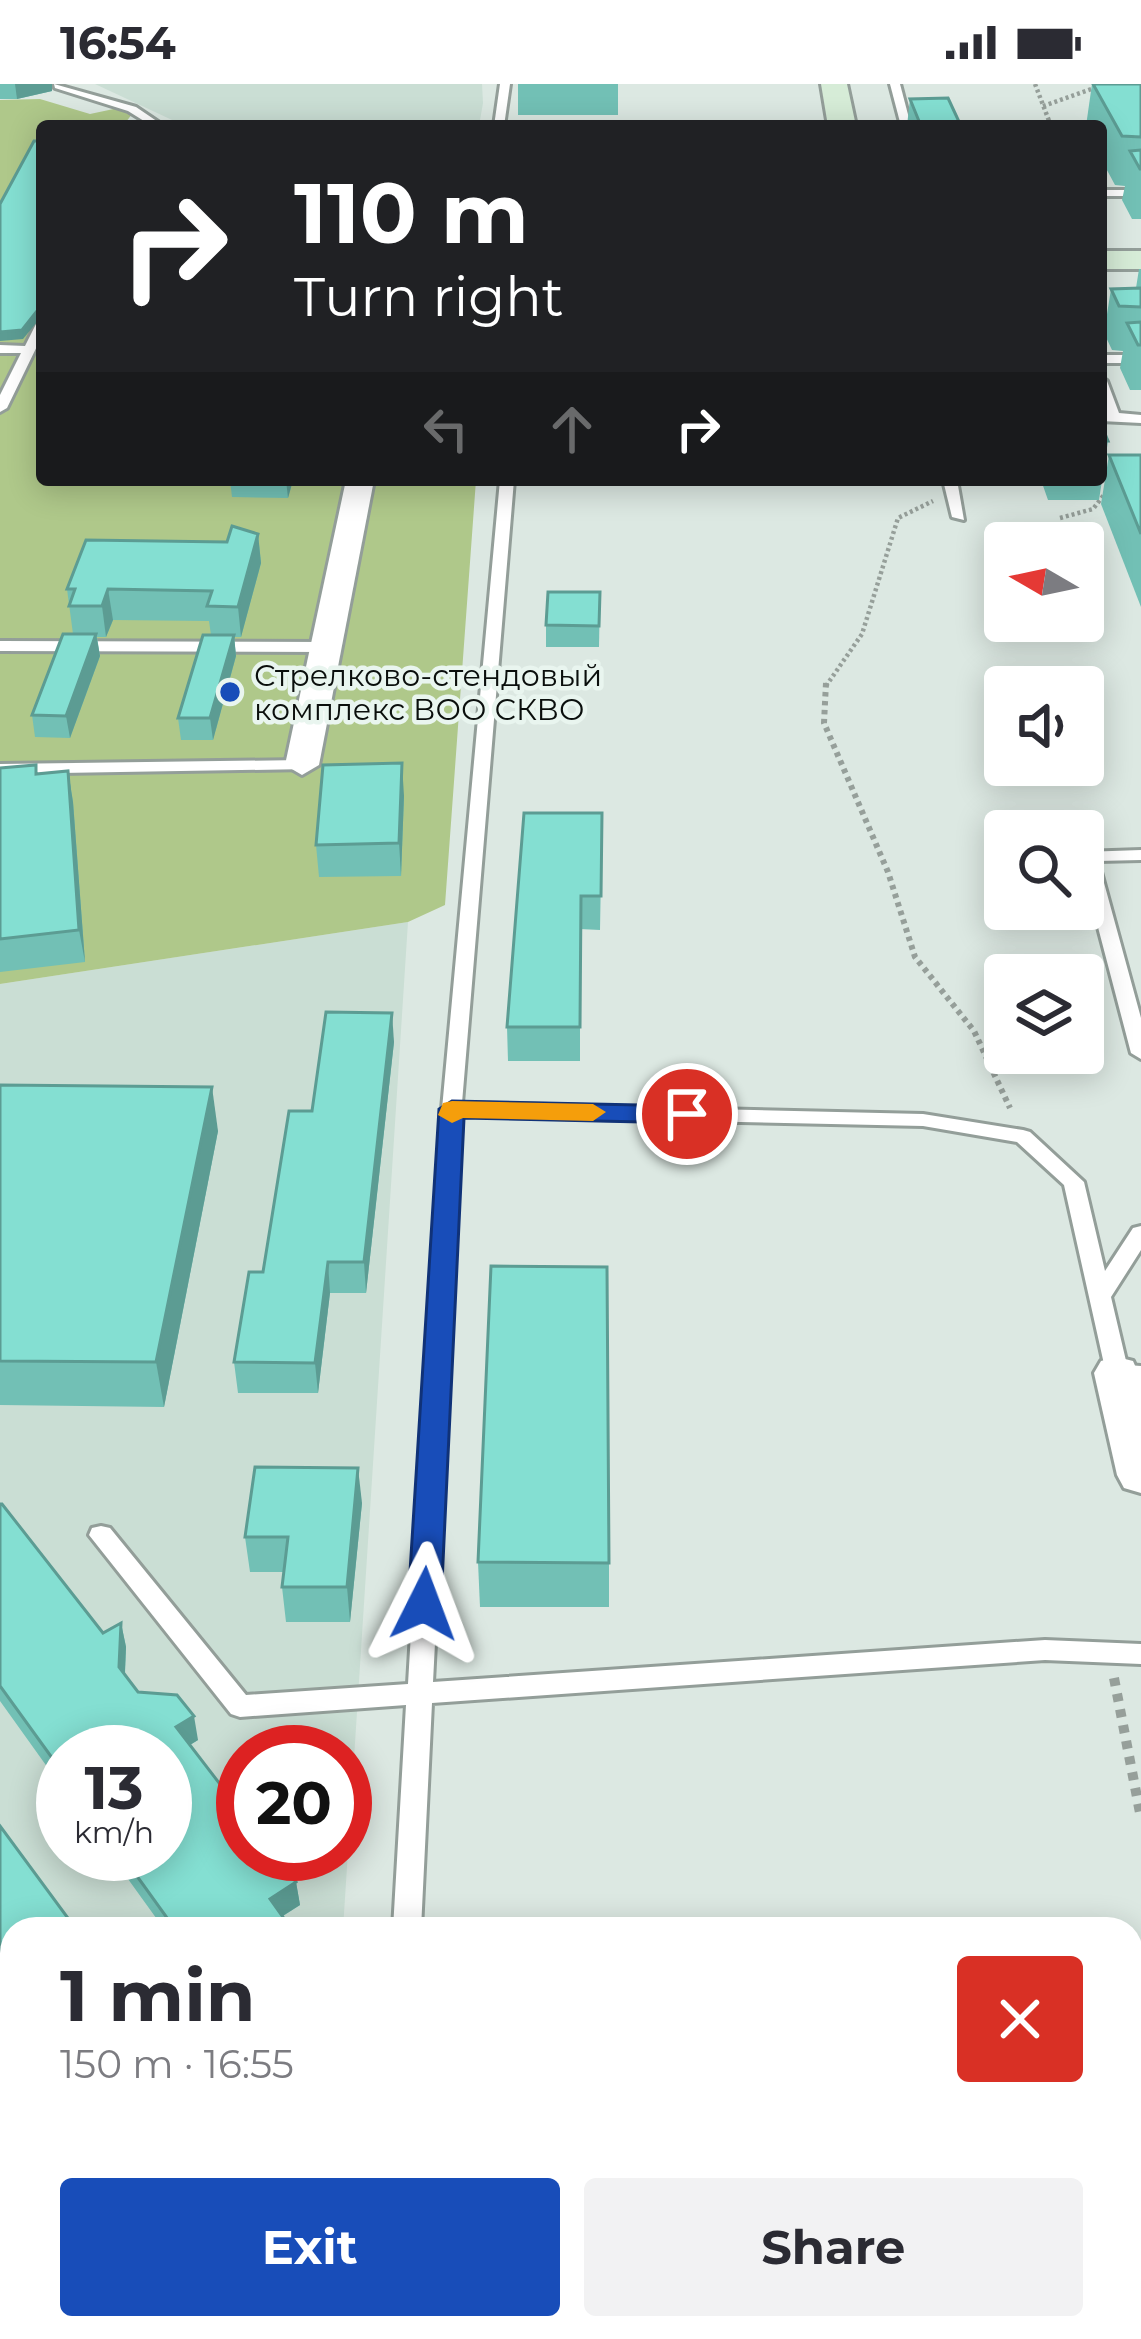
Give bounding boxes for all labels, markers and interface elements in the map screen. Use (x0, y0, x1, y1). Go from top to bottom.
text: 16:54 (60, 15, 176, 70)
text: 110 m (294, 162, 529, 264)
icon: right (96, 168, 252, 324)
text: Turn right (294, 264, 564, 330)
icon: left (413, 396, 479, 462)
icon: ahead (539, 396, 605, 462)
icon: right (665, 396, 731, 462)
north arrow (984, 522, 1104, 642)
map controls (984, 522, 1104, 1074)
place label: Стрелково-стендовый комплекс ВОО СКВО (254, 657, 602, 728)
button: sound (984, 666, 1104, 786)
marker: Стрелково-стендовый комплекс ВОО СКВО (217, 679, 243, 705)
button: search (984, 810, 1104, 930)
button: layers (984, 954, 1104, 1074)
pin (636, 1063, 738, 1165)
icon: arrive (654, 1081, 720, 1147)
position arrow (361, 1541, 487, 1667)
speed limit sign: 20 (216, 1725, 372, 1881)
text: 13 (84, 1751, 144, 1824)
text: km/h (74, 1814, 154, 1851)
text: 1 min (60, 1951, 256, 2039)
button: close (957, 1956, 1083, 2082)
text: 150 m · 16:55 (60, 2040, 294, 2088)
button: Exit (60, 2178, 560, 2316)
button: Share (584, 2178, 1083, 2316)

